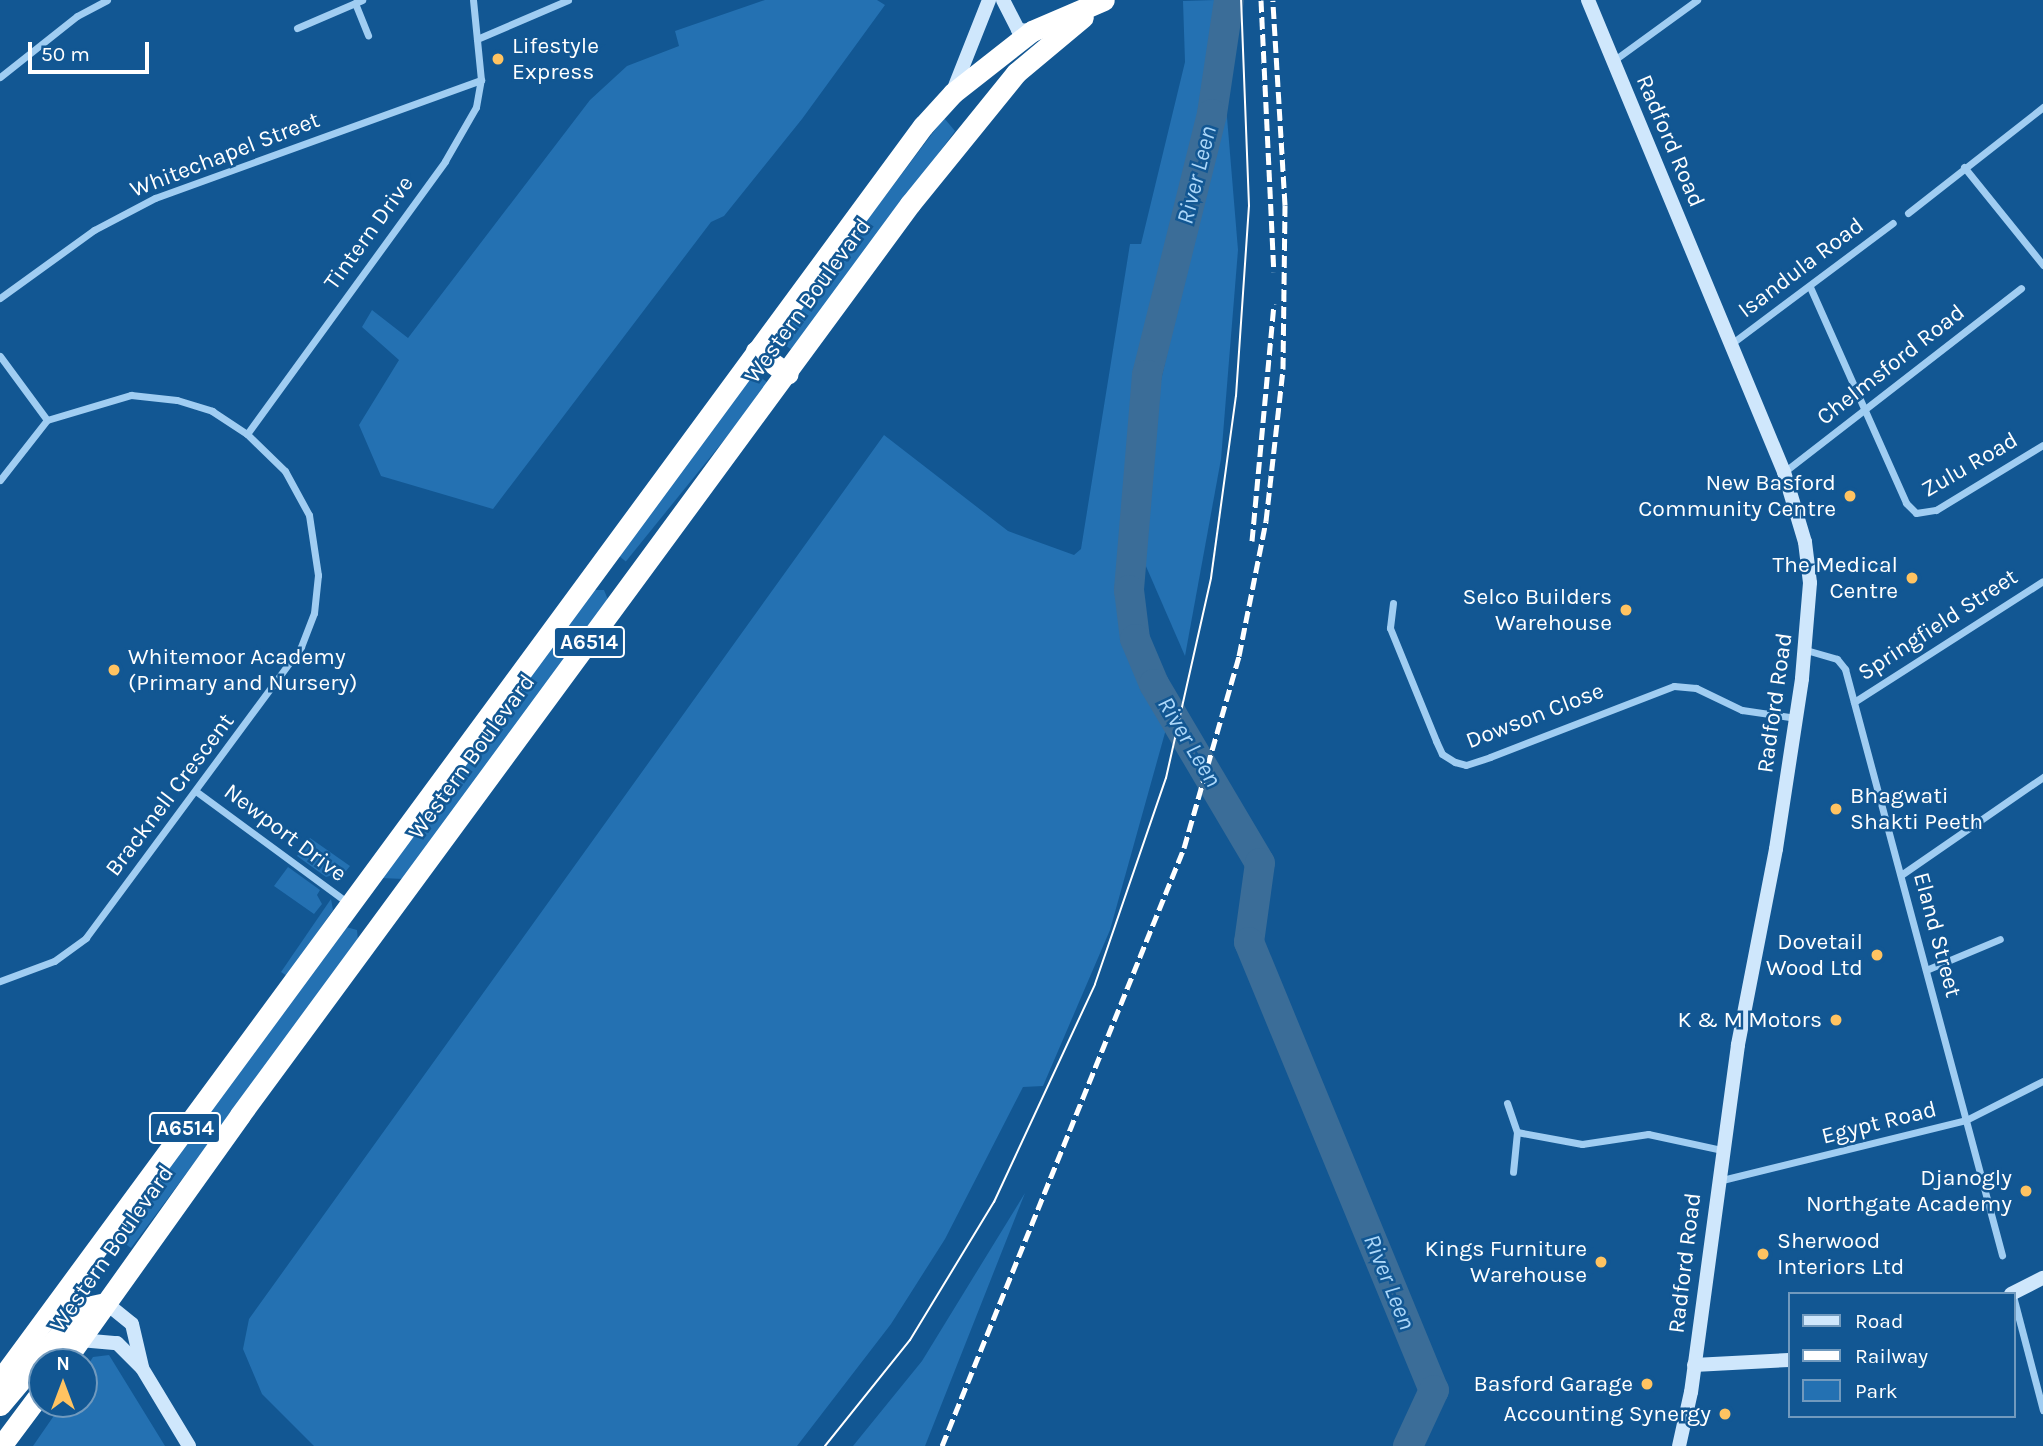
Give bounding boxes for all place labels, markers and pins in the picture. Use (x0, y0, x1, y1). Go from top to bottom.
place label: Lifestyle Express (512, 32, 599, 86)
marker: Lifestyle Express (490, 51, 506, 67)
place label: New Basford Community Centre (1638, 469, 1836, 523)
marker: New Basford Community Centre (1842, 488, 1858, 504)
place label: The Medical Centre (1773, 551, 1898, 605)
marker: The Medical Centre (1904, 570, 1920, 586)
place label: Selco Builders Warehouse (1463, 583, 1612, 637)
marker: Selco Builders Warehouse (1618, 602, 1634, 618)
place label: Whitemoor Academy (Primary and Nursery) (128, 643, 357, 697)
marker: Whitemoor Academy (Primary and Nursery) (106, 662, 122, 678)
place label: Bhagwati Shakti Peeth (1850, 782, 1983, 836)
marker: Bhagwati Shakti Peeth (1828, 801, 1844, 817)
place label: Dovetail Wood Ltd (1766, 928, 1863, 982)
marker: Dovetail Wood Ltd (1869, 947, 1885, 963)
place label: K & M Motors (1677, 1006, 1822, 1034)
marker: K & M Motors (1828, 1012, 1844, 1028)
place label: Djanogly Northgate Academy (1806, 1164, 2012, 1218)
marker: Djanogly Northgate Academy (2018, 1183, 2034, 1199)
place label: Sherwood Interiors Ltd (1777, 1227, 1904, 1281)
place label: Kings Furniture Warehouse (1425, 1235, 1587, 1289)
marker: Sherwood Interiors Ltd (1755, 1246, 1771, 1262)
marker: Kings Furniture Warehouse (1593, 1254, 1609, 1270)
place label: Basford Garage (1474, 1370, 1633, 1398)
marker: Basford Garage (1639, 1376, 1655, 1392)
place label: Accounting Synergy (1504, 1400, 1711, 1428)
marker: Accounting Synergy (1717, 1406, 1733, 1422)

